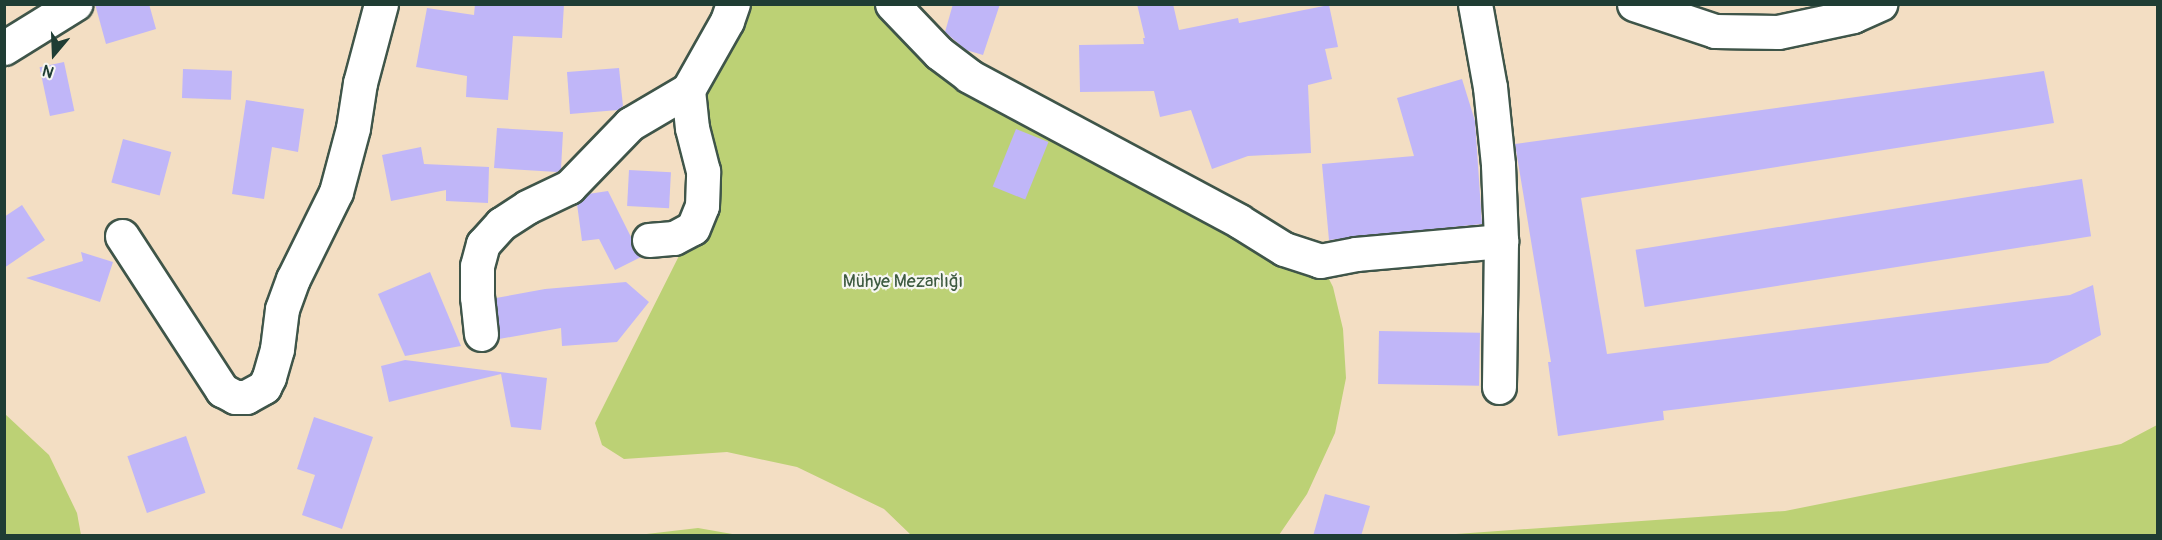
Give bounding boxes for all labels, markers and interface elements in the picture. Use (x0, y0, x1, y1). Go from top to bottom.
north arrow (24, 24, 84, 84)
text: N (40, 60, 57, 82)
park label: Mühye Mezarlığı (843, 271, 963, 293)

